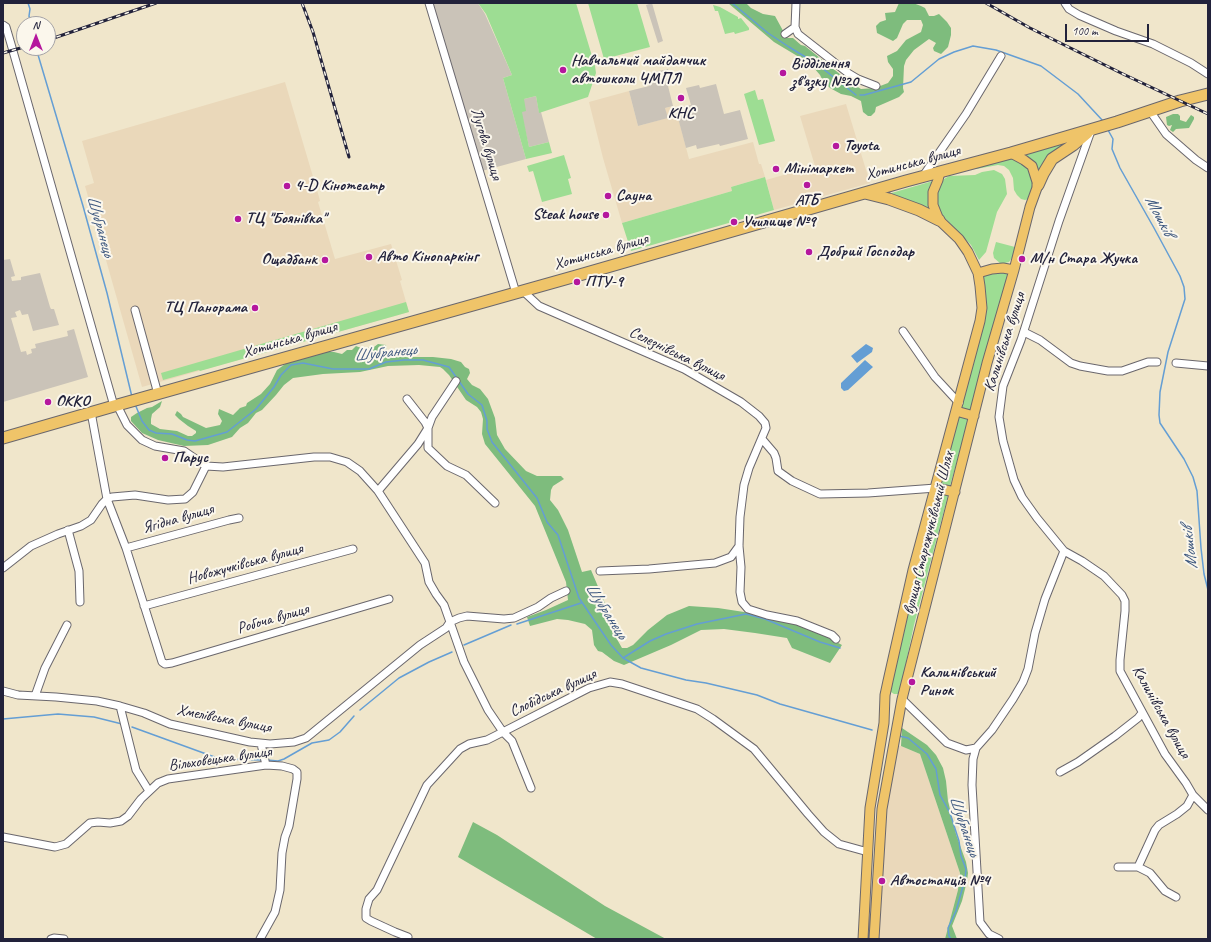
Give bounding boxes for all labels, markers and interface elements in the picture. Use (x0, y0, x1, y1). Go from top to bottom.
north arrow (16, 16, 56, 56)
scale bar (1067, 16, 1151, 42)
text: N (33, 18, 39, 32)
text: 100 m (1072, 23, 1098, 39)
place label: Навчальний майданчик автошколи ЧМПЛ (571, 51, 705, 89)
place label: Відділення зв'язку №20 (791, 54, 858, 92)
marker: Навчальний майданчик автошколи ЧМПЛ (558, 65, 568, 75)
marker: Відділення зв'язку №20 (778, 68, 788, 78)
marker: КНС (676, 93, 686, 103)
place label: КНС (668, 104, 694, 124)
street label: Лугова вулиця (466, 106, 506, 182)
place label: Toyota (844, 136, 879, 156)
marker: Toyota (831, 141, 841, 151)
street label: Хотинська вулиця (864, 141, 962, 185)
place label: Мінімаркет (784, 159, 853, 179)
marker: Мінімаркет (771, 164, 781, 174)
place label: 4-D Кінотеатр (295, 176, 384, 196)
marker: АТБ (802, 180, 812, 190)
marker: 4-D Кінотеатр (282, 181, 292, 191)
place label: Сауна (616, 186, 651, 206)
marker: Сауна (603, 191, 613, 201)
place label: АТБ (795, 191, 819, 211)
water label: Мошків (1140, 192, 1178, 240)
water label: Шубранець (82, 193, 118, 259)
place label: Steak house (532, 205, 598, 225)
place label: ТЦ "Боянівка" (246, 209, 326, 229)
marker: Steak house (601, 210, 611, 220)
place label: Училище №9 (742, 212, 816, 232)
marker: ТЦ "Боянівка" (233, 214, 243, 224)
marker: Училище №9 (729, 217, 739, 227)
street label: Хотинська вулиця (552, 229, 650, 275)
place label: Добрий Господар (817, 242, 914, 262)
place label: Авто Кінопаркінг (377, 247, 478, 267)
marker: Добрий Господар (804, 247, 814, 257)
place label: М/н Стара Жучка (1030, 249, 1137, 269)
place label: Ощадбанк (262, 250, 317, 270)
marker: Авто Кінопаркінг (364, 252, 374, 262)
marker: М/н Стара Жучка (1017, 254, 1027, 264)
marker: Ощадбанк (320, 255, 330, 265)
place label: ПТУ-9 (585, 272, 623, 292)
marker: ПТУ-9 (572, 277, 582, 287)
street label: Калинівська вулиця (980, 290, 1030, 394)
place label: ТЦ Панорама (164, 298, 247, 318)
marker: ТЦ Панорама (250, 303, 260, 313)
street label: Хотинська вулиця (241, 317, 339, 363)
street label: Селезнівська вулиця (626, 323, 728, 385)
water label: Шубранець (353, 340, 417, 366)
place label: ОККО (56, 392, 90, 412)
marker: ОККО (43, 397, 53, 407)
place label: Парус (173, 448, 208, 468)
street label: вулиця Старожучківський Шлях (899, 449, 959, 617)
marker: Парус (160, 453, 170, 463)
street label: Ягідна вулиця (140, 500, 216, 538)
water label: Мошків (1177, 526, 1203, 570)
street label: Новожучківська вулиця (185, 539, 305, 589)
water label: Шубранець (581, 579, 631, 643)
street label: Робоча вулиця (235, 600, 311, 638)
street label: Калинівська вулиця (1128, 662, 1194, 762)
place label: Калинівський Ринок (920, 663, 996, 701)
street label: Слобідська вулиця (507, 665, 599, 721)
marker: Калинівський Ринок (907, 677, 917, 687)
street label: Хмелівська вулиця (175, 700, 273, 738)
street label: Вільховецька вулиця (167, 742, 273, 776)
water label: Шубранець (944, 793, 984, 859)
place label: Автостанція №4 (890, 871, 990, 891)
marker: Автостанція №4 (877, 876, 887, 886)

